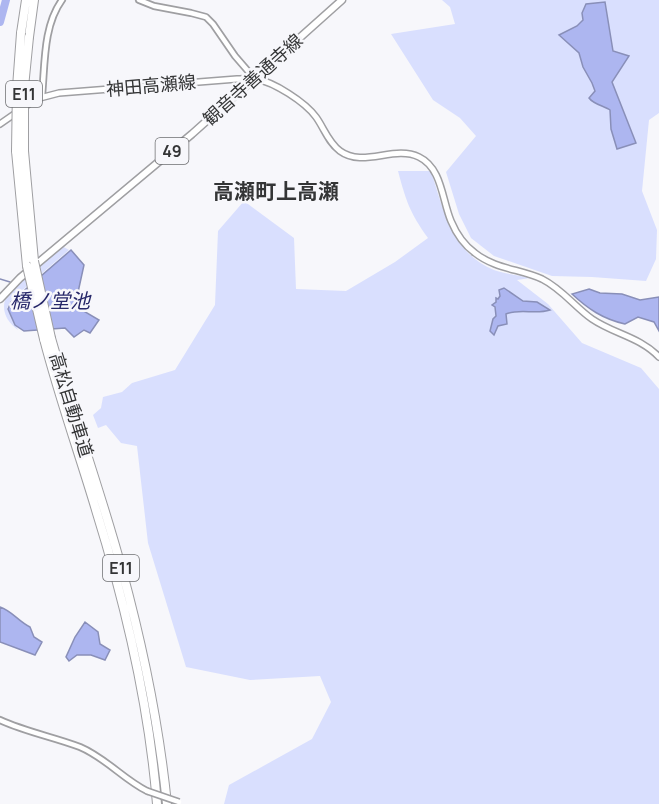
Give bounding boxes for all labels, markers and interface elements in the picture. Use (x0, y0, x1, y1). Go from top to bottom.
street label: 観音寺善通寺線 (197, 28, 307, 130)
street label: 神田高瀬線 (105, 69, 197, 101)
road number: E11 (6, 81, 42, 107)
road number: 49 (156, 138, 188, 164)
district label: 高瀬町上高瀬 (213, 177, 339, 205)
water label: 橋ノ堂池 (10, 287, 92, 314)
street label: 高松自動車道 (45, 350, 99, 460)
road number: E11 (103, 555, 139, 581)

